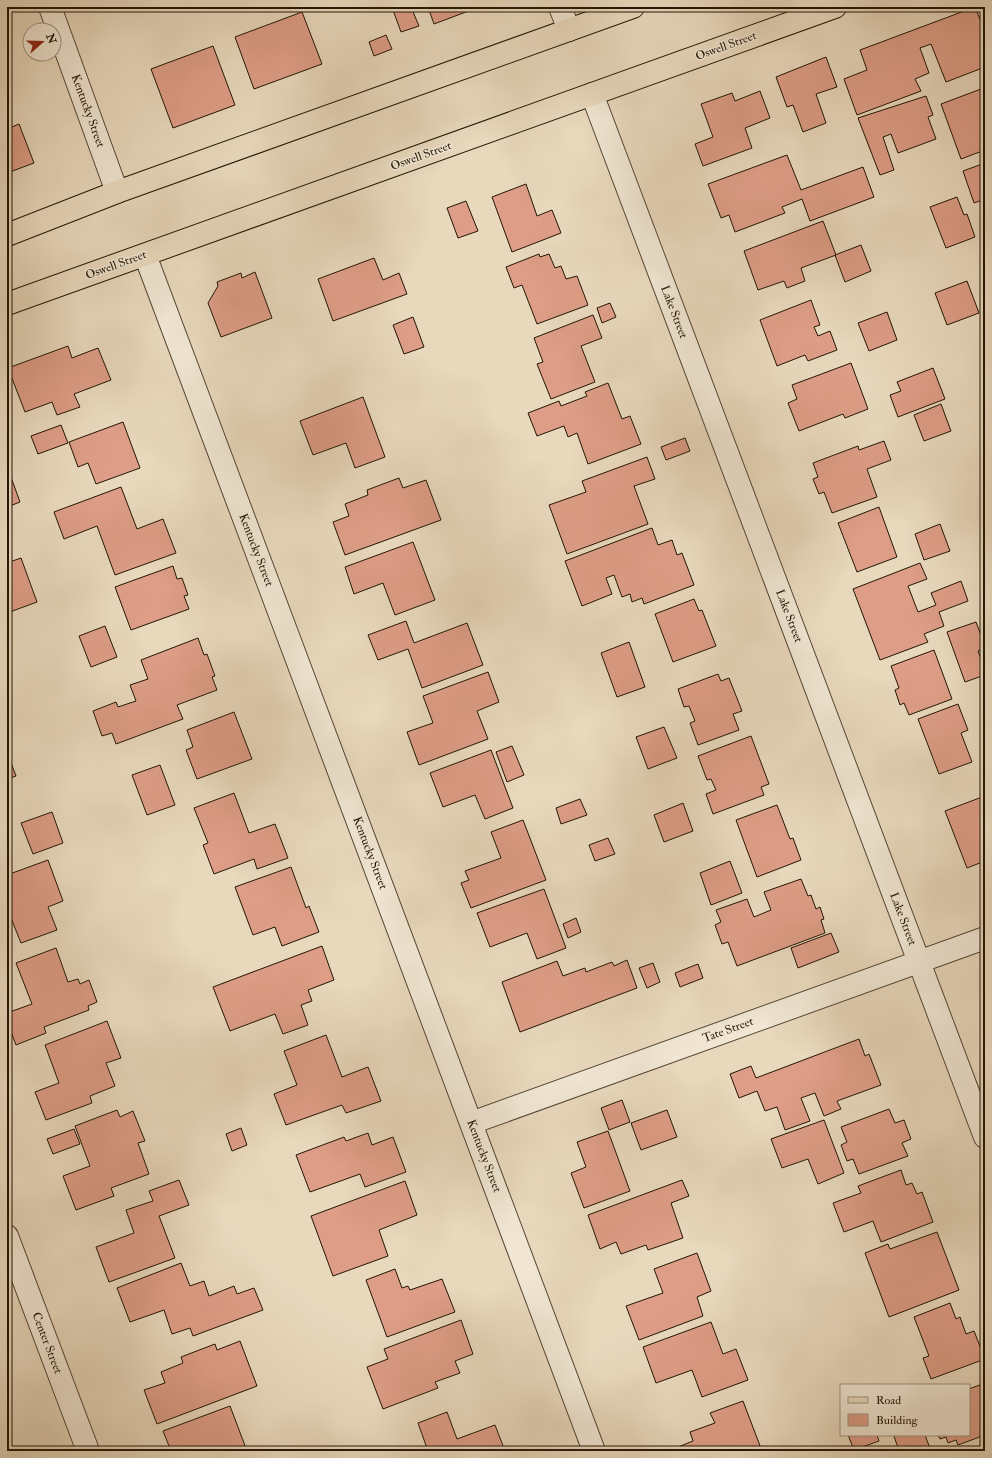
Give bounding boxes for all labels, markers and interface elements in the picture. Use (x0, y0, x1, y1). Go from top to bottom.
north arrow (22, 22, 62, 62)
street label: Oswell Street (693, 28, 759, 64)
text: N (43, 31, 59, 47)
street label: Kentucky Street (68, 72, 108, 150)
street label: Oswell Street (388, 138, 454, 174)
street label: Oswell Street (83, 247, 149, 283)
street label: Lake Street (657, 283, 691, 341)
street label: Kentucky Street (235, 511, 277, 589)
street label: Lake Street (772, 587, 806, 645)
street label: Kentucky Street (349, 814, 391, 892)
street label: Lake Street (886, 890, 920, 948)
street label: Tate Street (701, 1014, 756, 1046)
street label: Kentucky Street (463, 1117, 505, 1195)
street label: Center Street (28, 1310, 66, 1376)
legend (840, 1384, 970, 1436)
text: Road (876, 1393, 901, 1408)
text: Building (876, 1413, 919, 1428)

